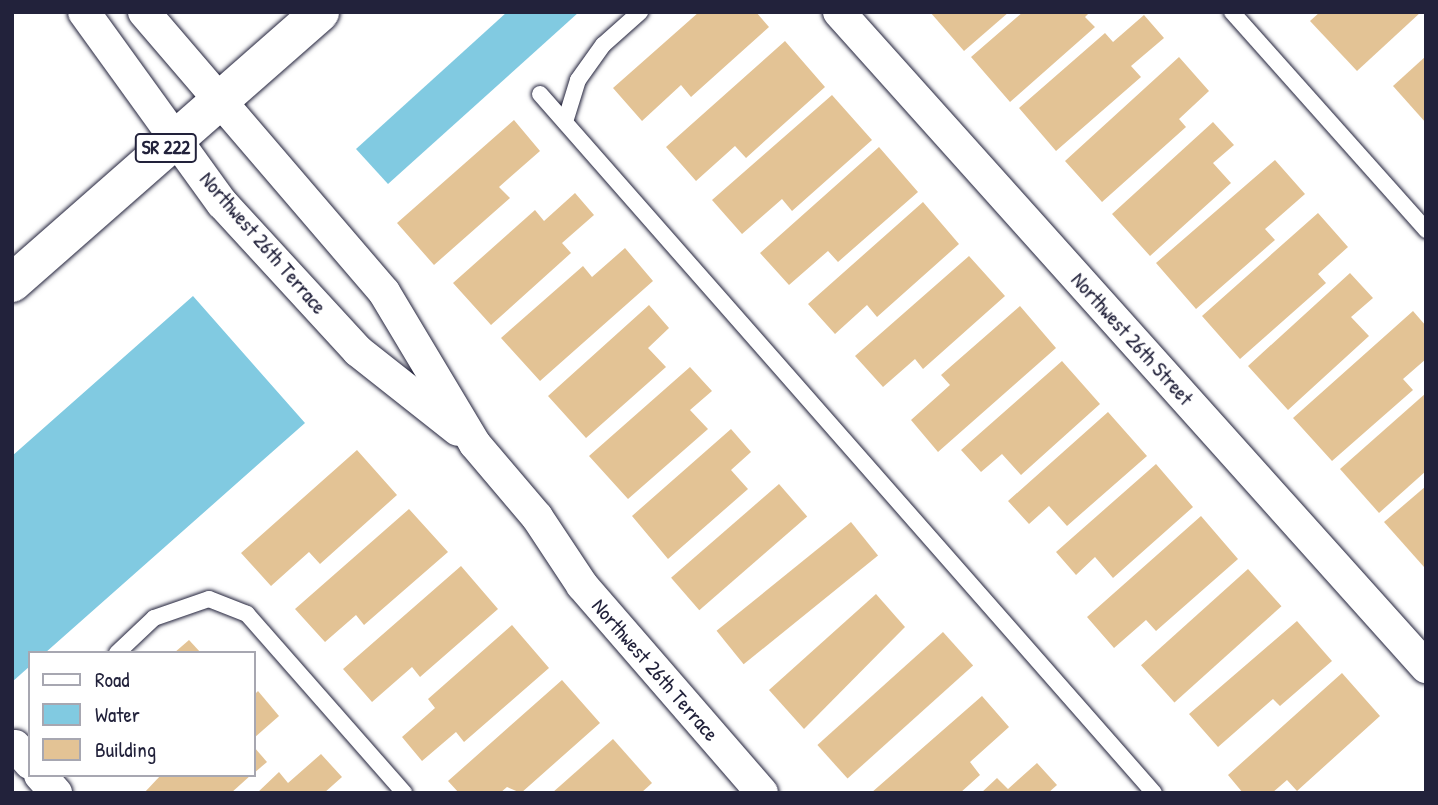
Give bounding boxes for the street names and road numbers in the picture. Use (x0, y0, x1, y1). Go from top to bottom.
road number: SR 222 (134, 132, 198, 164)
street label: Northwest 26th Terrace (194, 167, 332, 319)
street label: Northwest 26th Street (1066, 267, 1198, 411)
street label: Northwest 26th Terrace (586, 594, 724, 746)

